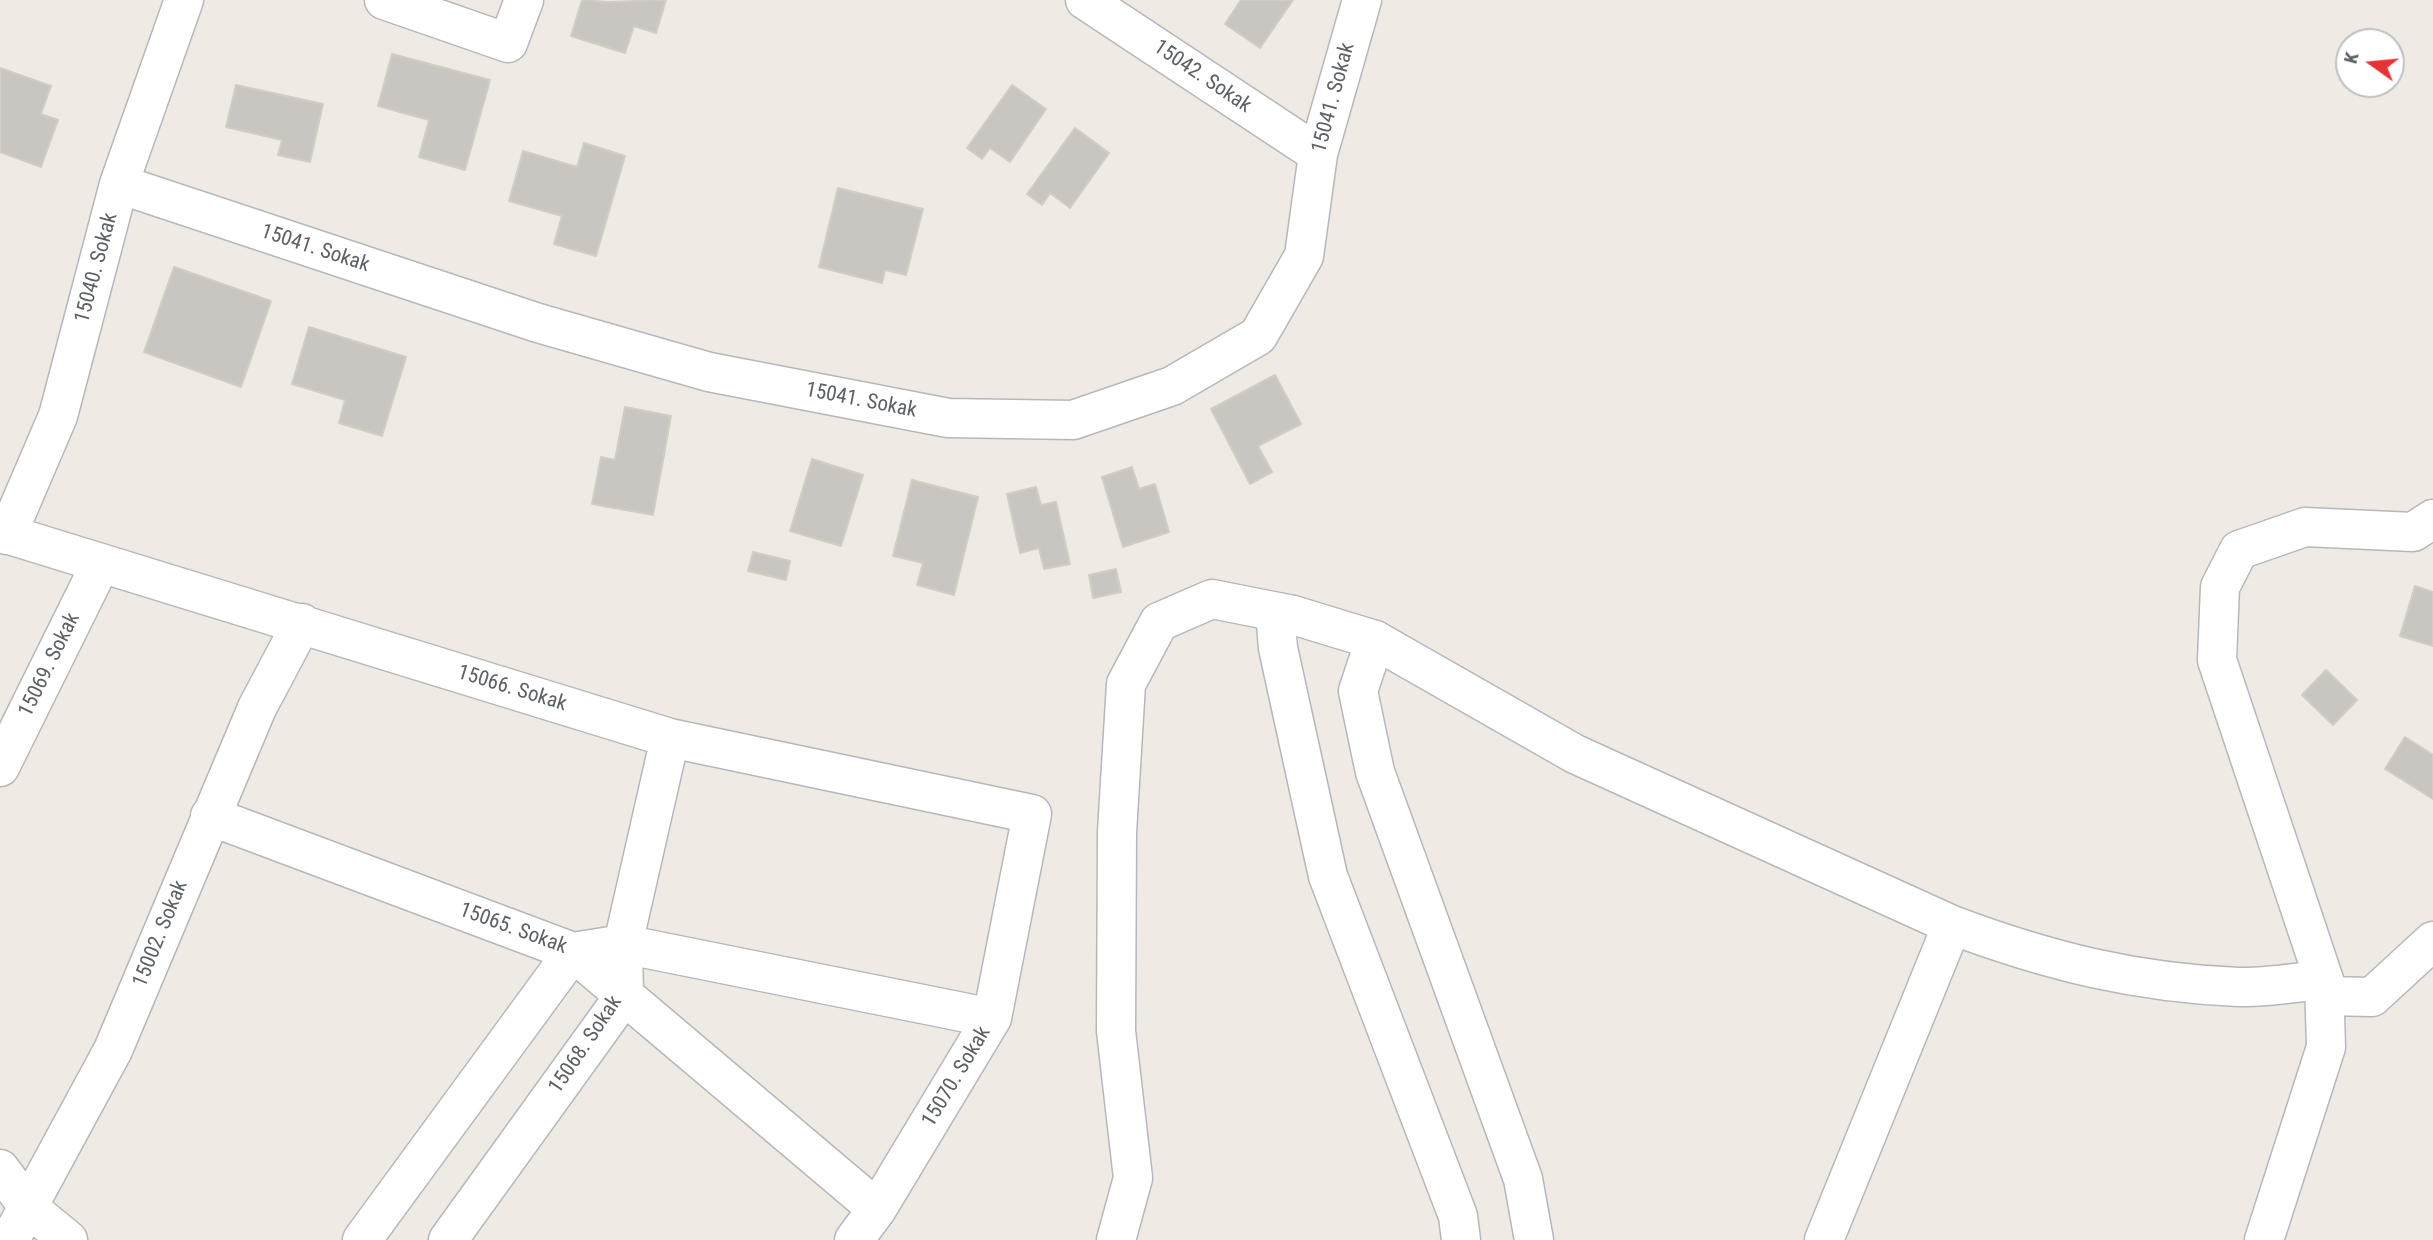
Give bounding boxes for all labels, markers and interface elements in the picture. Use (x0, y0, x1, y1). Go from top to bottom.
north arrow (2335, 28, 2405, 98)
street label: 15042. Sokak (1148, 35, 1256, 119)
street label: 15041. Sokak (1307, 40, 1361, 156)
text: K (2339, 50, 2364, 66)
street label: 15040. Sokak (70, 210, 124, 326)
street label: 15041. Sokak (258, 220, 372, 278)
street label: 15041. Sokak (803, 378, 919, 424)
street label: 15069. Sokak (14, 609, 86, 721)
street label: 15066. Sokak (454, 660, 570, 718)
street label: 15002. Sokak (128, 877, 194, 991)
street label: 15065. Sokak (456, 898, 570, 960)
street label: 15068. Sokak (544, 991, 628, 1099)
street label: 15070. Sokak (917, 1022, 997, 1132)

